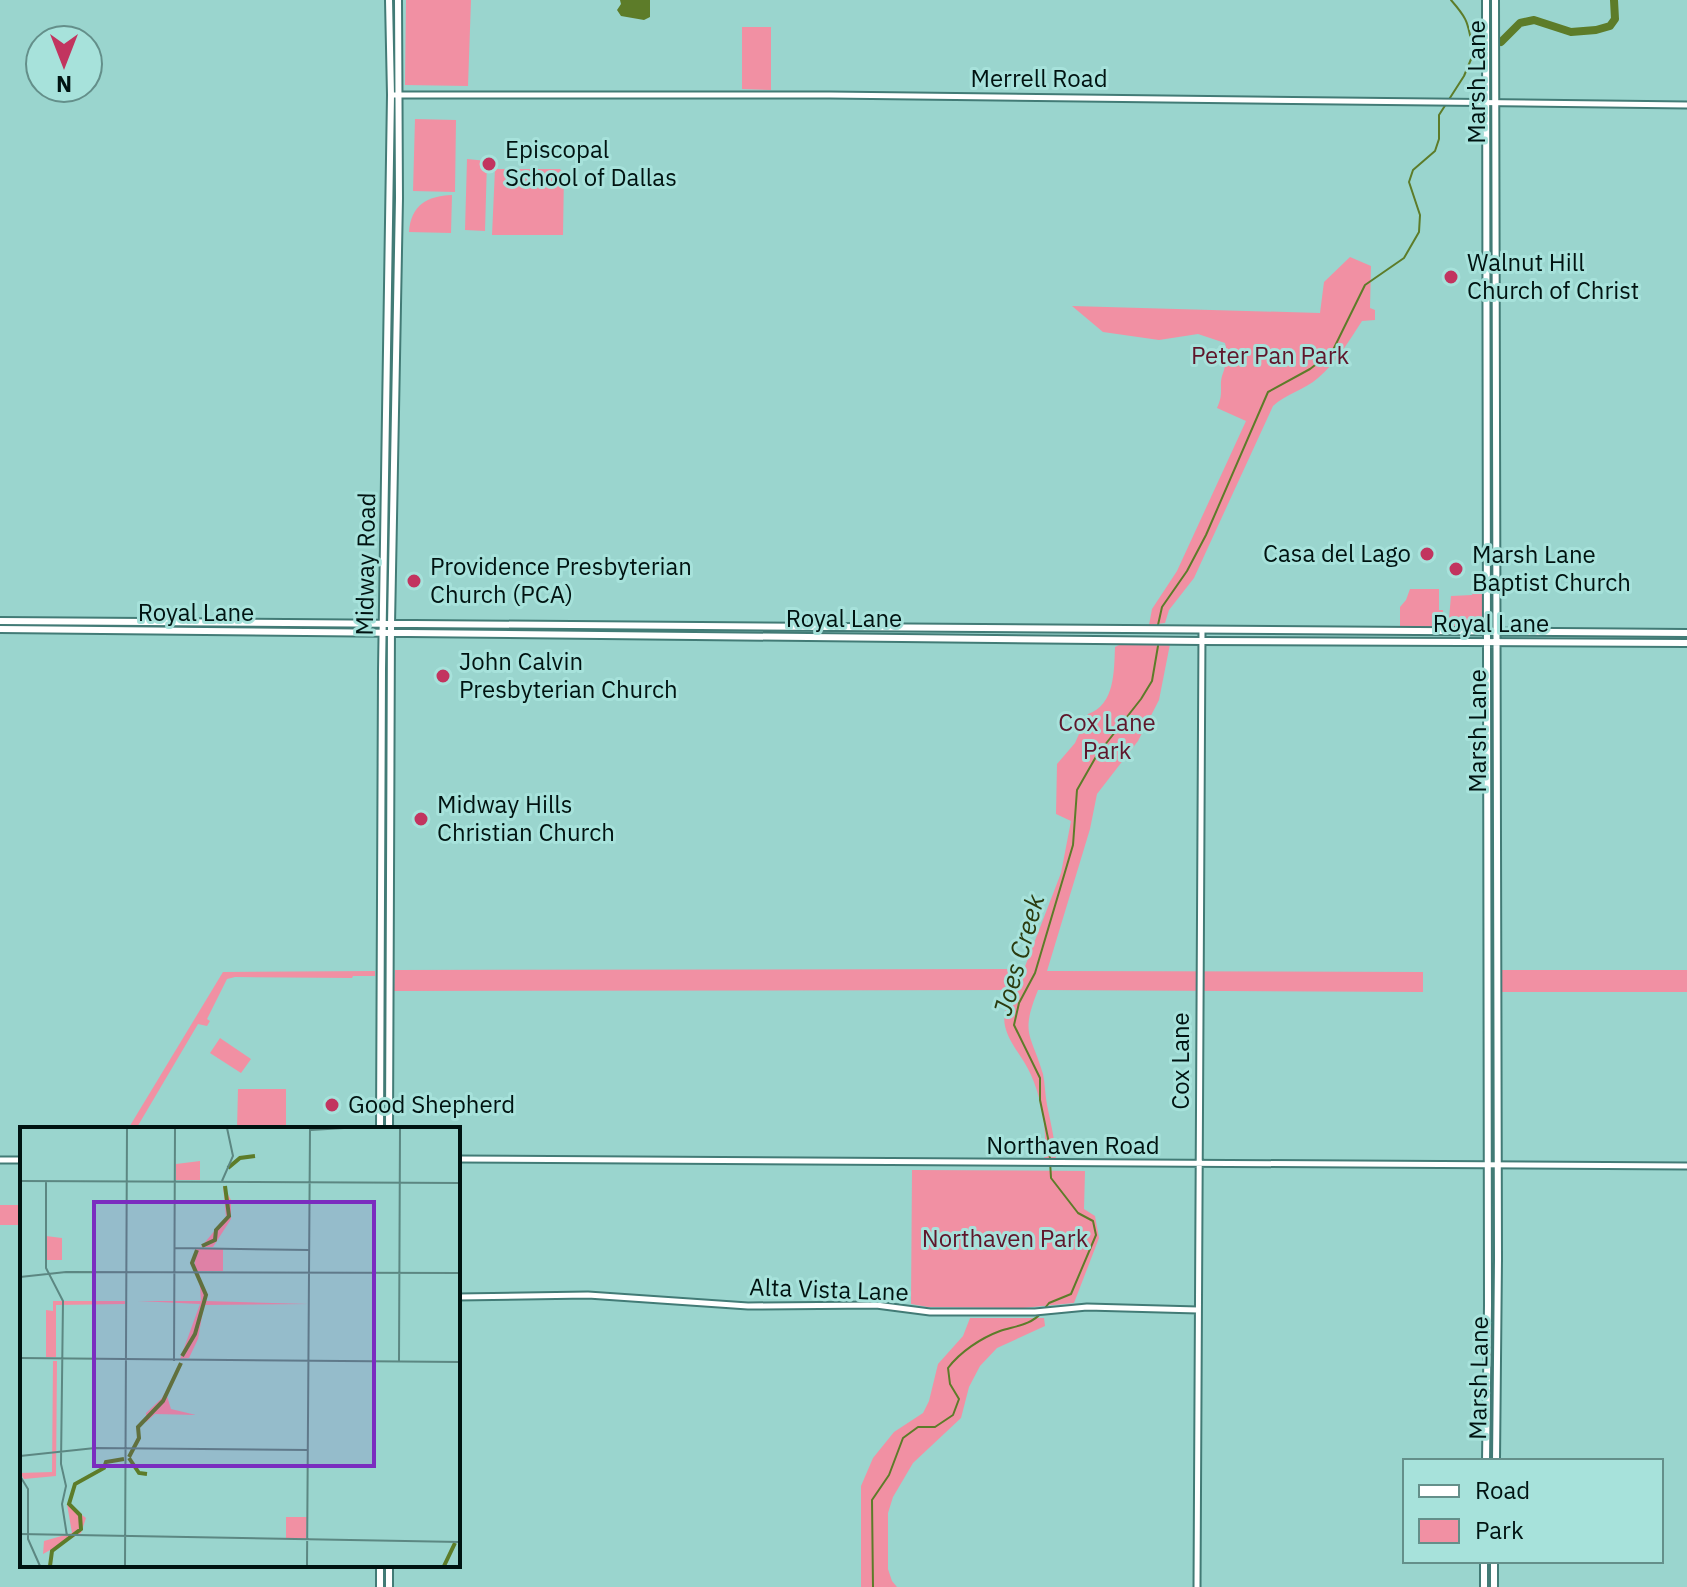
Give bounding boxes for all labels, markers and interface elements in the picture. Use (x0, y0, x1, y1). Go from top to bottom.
street label: Marsh Lane (1460, 20, 1492, 144)
north arrow (24, 24, 104, 104)
street label: Merrell Road (970, 62, 1108, 94)
text: N (56, 70, 72, 99)
place label: Episcopal School of Dallas (505, 133, 677, 193)
marker: Episcopal School of Dallas (480, 155, 498, 173)
place label: Walnut Hill Church of Christ (1467, 246, 1639, 306)
marker: Walnut Hill Church of Christ (1442, 268, 1460, 286)
park label: Peter Pan Park (1191, 339, 1349, 371)
street label: Midway Road (348, 492, 382, 636)
place label: Casa del Lago (1263, 537, 1411, 569)
place label: Marsh Lane Baptist Church (1472, 538, 1631, 598)
marker: Casa del Lago (1418, 545, 1436, 563)
place label: Providence Presbyterian Church (PCA) (430, 550, 692, 610)
marker: Marsh Lane Baptist Church (1447, 560, 1465, 578)
marker: Providence Presbyterian Church (PCA) (405, 572, 423, 590)
street label: Royal Lane (138, 596, 254, 628)
street label: Royal Lane (786, 602, 902, 634)
street label: Royal Lane (1433, 607, 1549, 639)
place label: John Calvin Presbyterian Church (459, 645, 678, 705)
marker: John Calvin Presbyterian Church (434, 667, 452, 685)
street label: Marsh Lane (1461, 669, 1493, 793)
park label: Cox Lane Park (1058, 706, 1156, 766)
place label: Midway Hills Christian Church (437, 788, 615, 848)
marker: Midway Hills Christian Church (412, 810, 430, 828)
water label: Joes Creek (985, 890, 1052, 1019)
street label: Cox Lane (1164, 1012, 1196, 1110)
place label: Good Shepherd (348, 1088, 515, 1120)
marker: Good Shepherd (323, 1096, 341, 1114)
inset map (20, 1127, 460, 1567)
street label: Northaven Road (986, 1129, 1160, 1161)
park label: Northaven Park (922, 1222, 1089, 1254)
street label: Alta Vista Lane (749, 1270, 909, 1308)
street label: Marsh Lane (1461, 1316, 1495, 1440)
legend (1403, 1459, 1663, 1563)
text: Road (1475, 1474, 1530, 1506)
text: Park (1475, 1514, 1524, 1546)

